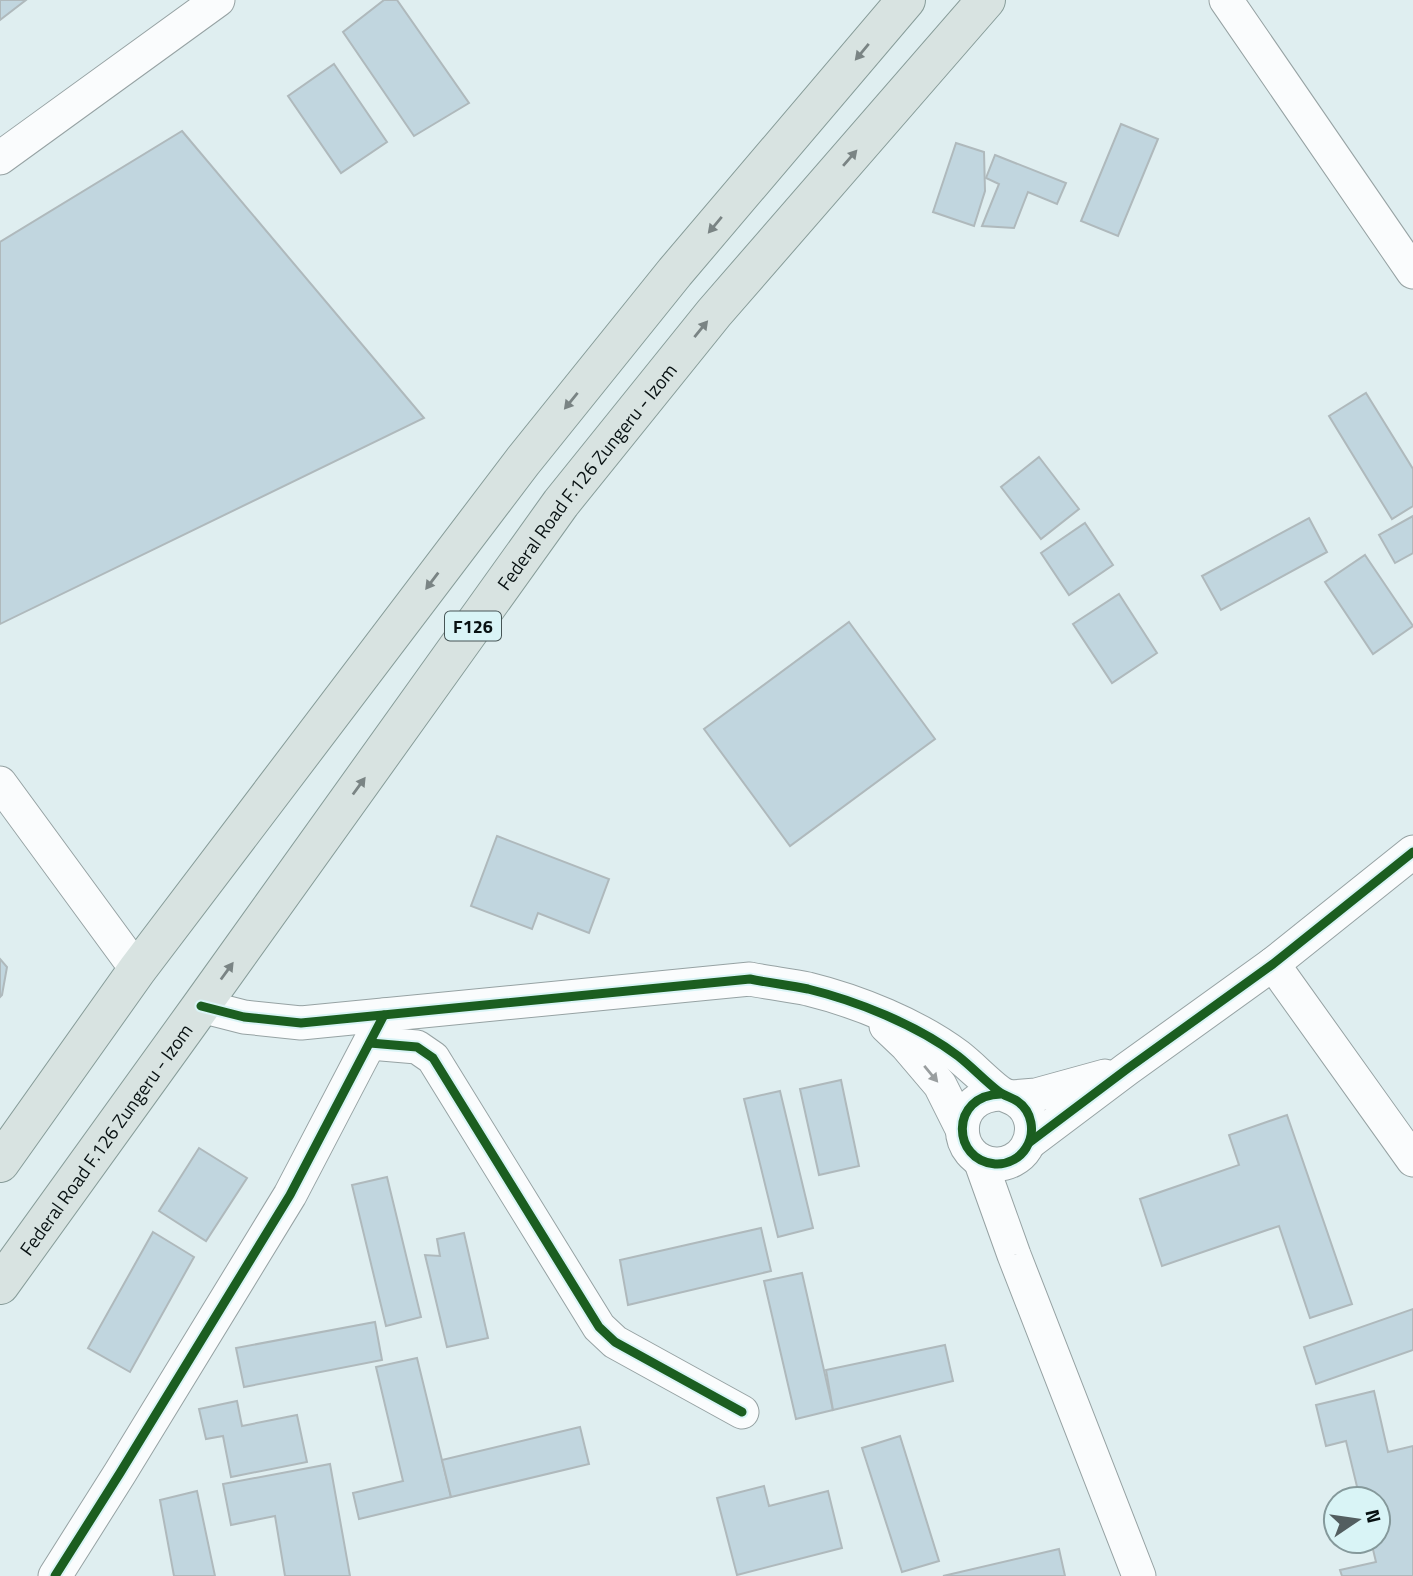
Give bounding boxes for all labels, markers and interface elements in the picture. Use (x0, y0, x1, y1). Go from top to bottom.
one-way arrow (854, 43, 870, 61)
one-way arrow (842, 149, 857, 166)
one-way arrow (708, 217, 723, 234)
one-way arrow (693, 321, 708, 339)
street label: Federal Road F.126 Zungeru - Izom (489, 356, 683, 596)
one-way arrow (564, 393, 579, 410)
one-way arrow (424, 572, 439, 590)
road number: F126 (445, 612, 501, 640)
one-way arrow (352, 777, 366, 795)
one-way arrow (219, 962, 233, 980)
street label: Federal Road F.126 Zungeru - Izom (12, 1017, 199, 1261)
one-way arrow (923, 1066, 938, 1083)
north arrow (1322, 1485, 1392, 1555)
text: N (1358, 1506, 1390, 1526)

